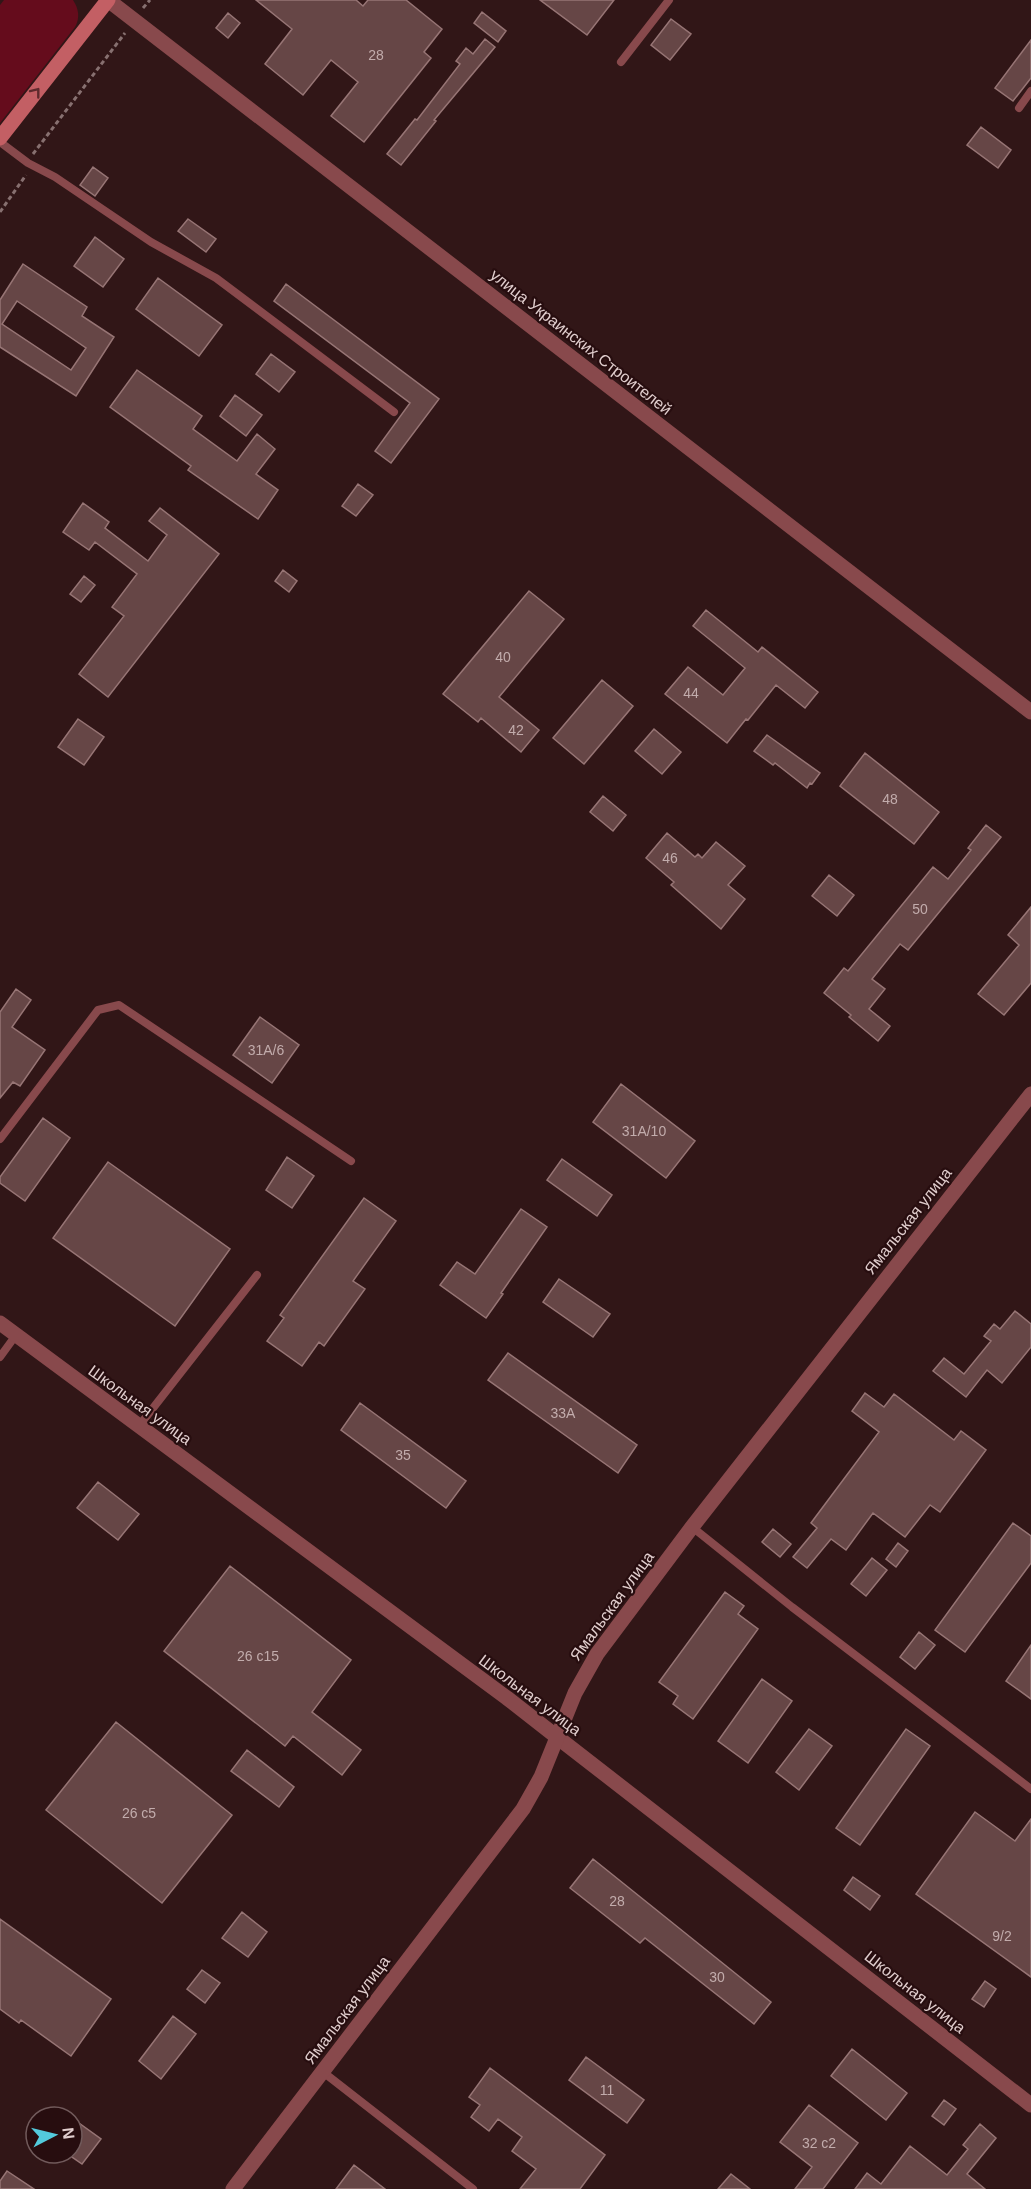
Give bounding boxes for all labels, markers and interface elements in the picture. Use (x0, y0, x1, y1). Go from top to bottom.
house number: 28 (368, 47, 384, 63)
one-way arrow (28, 88, 39, 99)
street label: улица Украинских Строителей (487, 266, 675, 418)
house number: 40 (495, 649, 511, 665)
house number: 44 (683, 685, 699, 701)
house number: 42 (508, 722, 524, 738)
house number: 48 (882, 791, 898, 807)
house number: 46 (662, 850, 678, 866)
house number: 50 (912, 901, 928, 917)
house number: 31А/6 (248, 1042, 285, 1058)
house number: 31А/10 (622, 1123, 666, 1139)
street label: Ямальская улица (861, 1164, 955, 1278)
street label: Школьная улица (85, 1362, 195, 1448)
house number: 33А (551, 1405, 576, 1421)
house number: 35 (395, 1447, 411, 1463)
street label: Ямальская улица (567, 1548, 657, 1664)
house number: 26 c15 (237, 1648, 279, 1664)
street label: Школьная улица (476, 1651, 584, 1739)
house number: 26 с5 (122, 1805, 156, 1821)
house number: 28 (609, 1893, 625, 1909)
house number: 9/2 (992, 1928, 1012, 1944)
street label: Школьная улица (861, 1947, 969, 2037)
street label: Ямальская улица (301, 1953, 393, 2067)
house number: 30 (709, 1969, 725, 1985)
house number: 11 (600, 2082, 614, 2098)
north arrow (24, 2105, 84, 2165)
text: N (59, 2126, 78, 2140)
house number: 32 с2 (802, 2135, 836, 2151)

